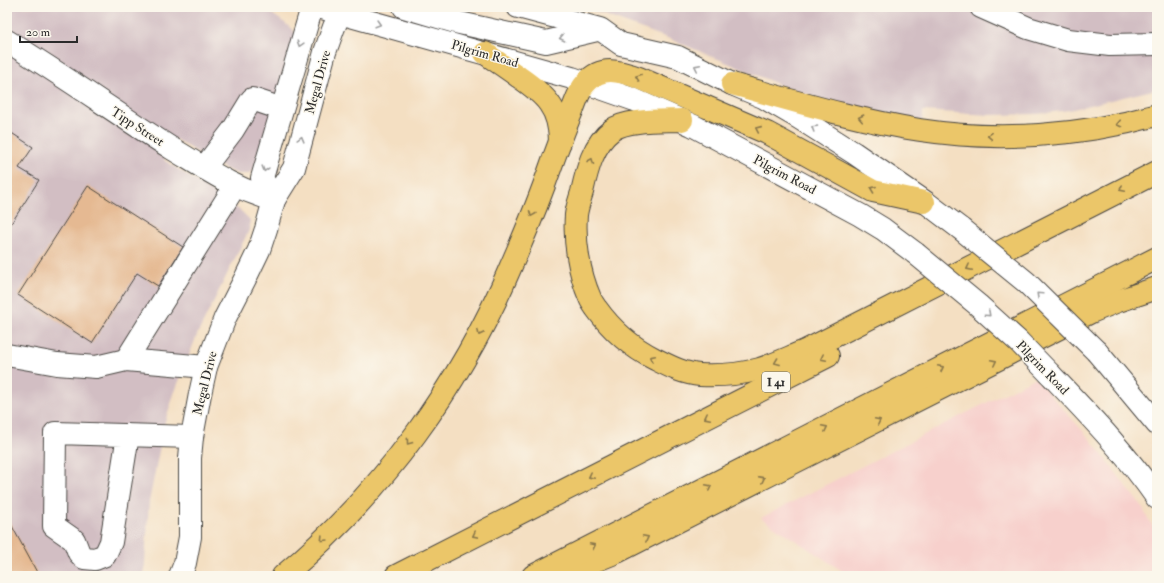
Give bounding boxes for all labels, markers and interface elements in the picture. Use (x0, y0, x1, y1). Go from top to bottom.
scale bar (20, 18, 77, 44)
one-way arrow (374, 19, 381, 28)
text: 20 m (26, 25, 51, 40)
one-way arrow (559, 33, 566, 42)
street label: Pilgrim Road (449, 37, 521, 71)
one-way arrow (296, 41, 305, 48)
street label: Megal Drive (302, 48, 334, 116)
one-way arrow (694, 64, 701, 72)
one-way arrow (635, 74, 642, 82)
street label: Tipp Street (107, 104, 167, 151)
one-way arrow (858, 115, 864, 123)
one-way arrow (1116, 119, 1122, 127)
one-way arrow (811, 125, 818, 132)
one-way arrow (754, 126, 762, 134)
one-way arrow (987, 131, 993, 140)
one-way arrow (297, 136, 305, 143)
street label: Pilgrim Road (750, 152, 819, 198)
one-way arrow (586, 157, 594, 165)
one-way arrow (261, 166, 270, 173)
one-way arrow (1119, 184, 1126, 192)
one-way arrow (869, 186, 876, 194)
one-way arrow (529, 211, 537, 218)
one-way arrow (966, 263, 973, 270)
one-way arrow (1036, 292, 1044, 300)
one-way arrow (983, 309, 991, 317)
one-way arrow (477, 329, 484, 336)
street label: Pilgrim Road (1013, 337, 1072, 399)
street label: Megal Drive (189, 349, 221, 417)
one-way arrow (820, 354, 827, 361)
one-way arrow (649, 355, 657, 363)
one-way arrow (774, 357, 781, 365)
one-way arrow (990, 359, 997, 367)
one-way arrow (936, 366, 944, 373)
road number: I 41 (762, 372, 790, 392)
one-way arrow (704, 413, 711, 420)
one-way arrow (874, 418, 881, 426)
one-way arrow (821, 425, 828, 432)
one-way arrow (406, 438, 414, 445)
one-way arrow (588, 472, 595, 479)
one-way arrow (757, 476, 765, 484)
one-way arrow (705, 484, 712, 491)
one-way arrow (472, 531, 480, 538)
one-way arrow (320, 534, 328, 542)
one-way arrow (642, 535, 649, 542)
one-way arrow (589, 543, 596, 550)

